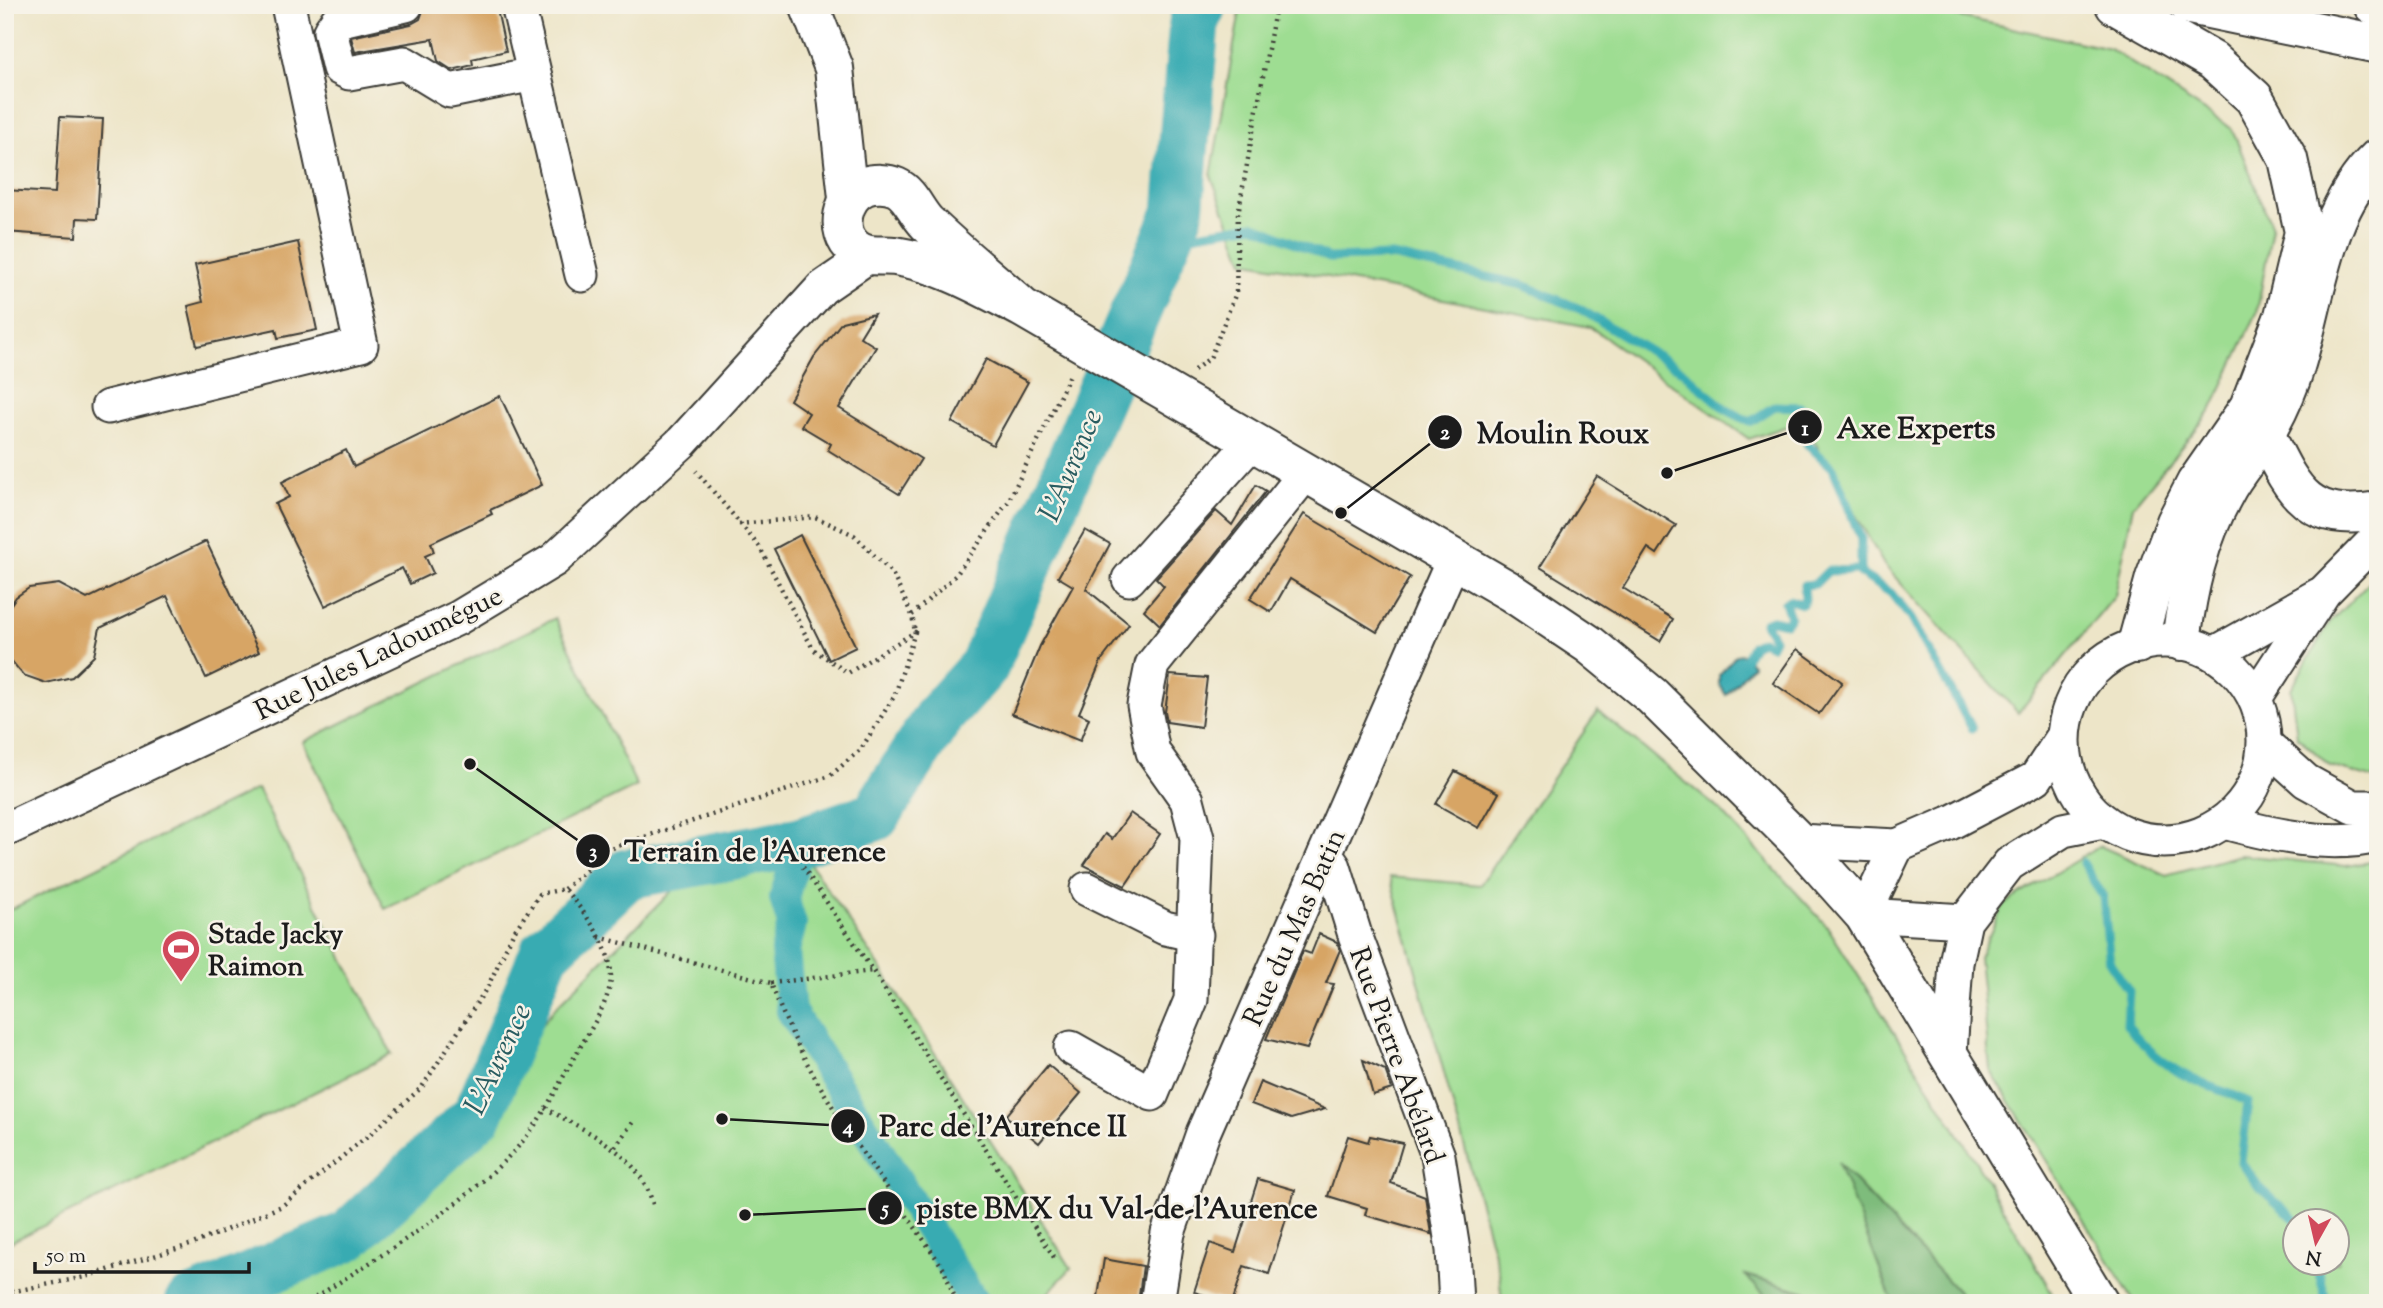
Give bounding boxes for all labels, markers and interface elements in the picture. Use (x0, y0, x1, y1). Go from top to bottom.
callout: Axe Experts (1787, 402, 2009, 453)
water label: L'Aurence (1029, 403, 1115, 529)
callout: Moulin Roux (1427, 407, 1663, 458)
text: Axe Experts (1836, 409, 1996, 452)
text: Moulin Roux (1477, 414, 1650, 457)
text: 1 (1801, 415, 1809, 445)
text: 2 (1440, 419, 1450, 449)
street label: Rue Jules Ladoumégue (249, 577, 510, 732)
street label: Rue du Mas Batin (1234, 823, 1357, 1033)
callout: Terrain de l'Aurence (575, 825, 900, 876)
text: Terrain de l'Aurence (624, 832, 886, 875)
text: 3 (589, 838, 597, 868)
place label: Stade Jacky Raimon (208, 916, 343, 988)
sports icon: Stade Jacky Raimon (160, 928, 202, 983)
street label: Rue Pierre Abélard (1337, 942, 1453, 1170)
water label: L'Aurence (455, 997, 544, 1123)
callout: Parc de l'Aurence II (831, 1100, 1141, 1151)
text: Parc de l'Aurence II (879, 1107, 1127, 1150)
text: 4 (842, 1113, 854, 1143)
callout: piste BMX du Val-de-l'Aurence (867, 1182, 1332, 1233)
text: piste BMX du Val-de-l'Aurence (916, 1189, 1318, 1232)
text: 5 (879, 1195, 889, 1225)
north arrow (2282, 1206, 2352, 1276)
scale bar (35, 1231, 248, 1275)
text: 50 m (45, 1242, 86, 1272)
text: N (2305, 1242, 2323, 1271)

